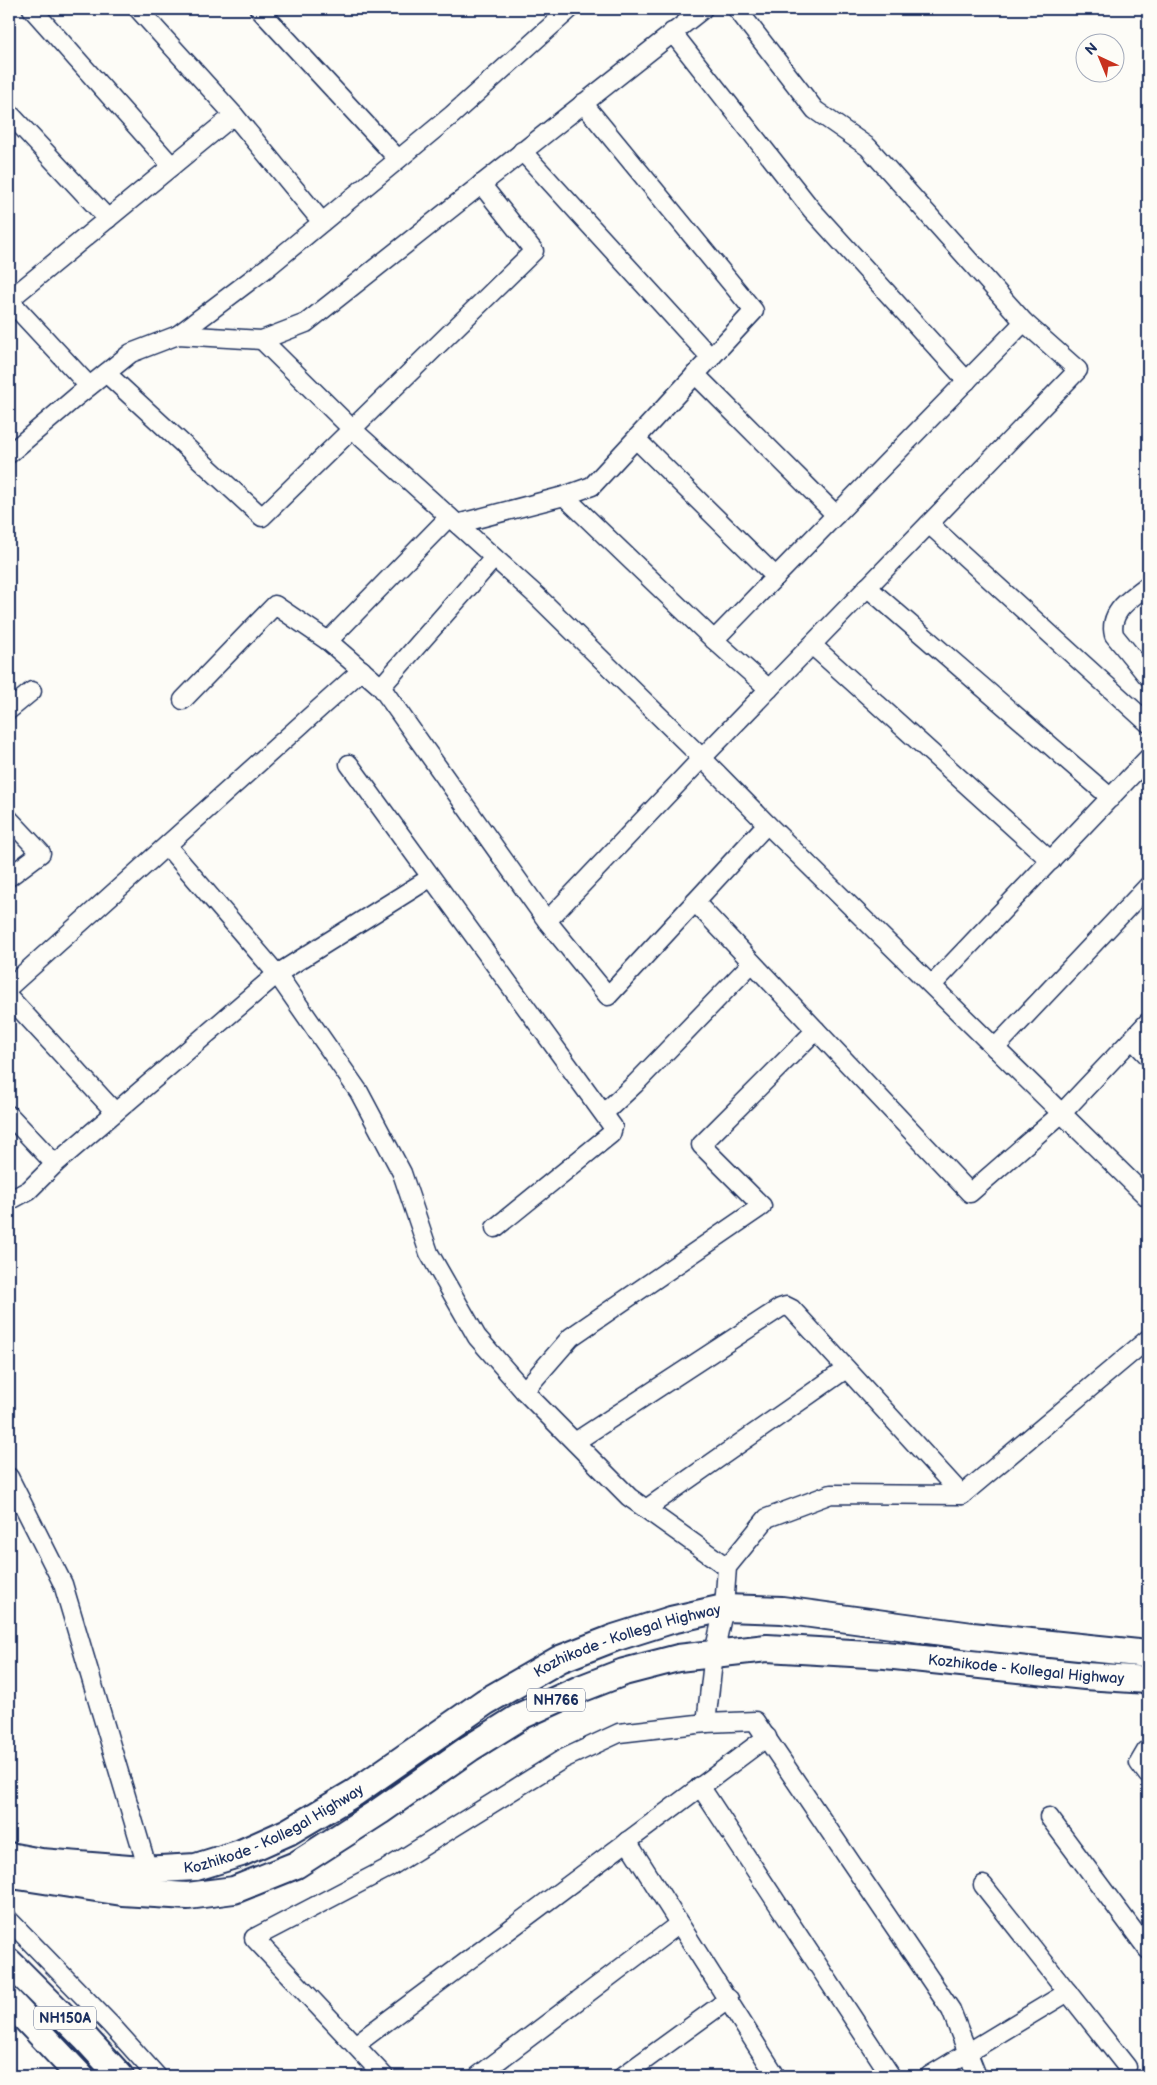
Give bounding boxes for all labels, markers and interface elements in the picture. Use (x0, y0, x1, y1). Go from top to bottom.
north arrow (1074, 32, 1124, 82)
text: N (1082, 39, 1101, 59)
street label: Kozhikode - Kollegal Highway (530, 1599, 723, 1682)
street label: Kozhikode - Kollegal Highway (927, 1650, 1125, 1688)
road number: NH766 (527, 1688, 585, 1712)
street label: Kozhikode - Kollegal Highway (183, 1780, 367, 1877)
road number: NH150A (34, 2006, 96, 2030)

